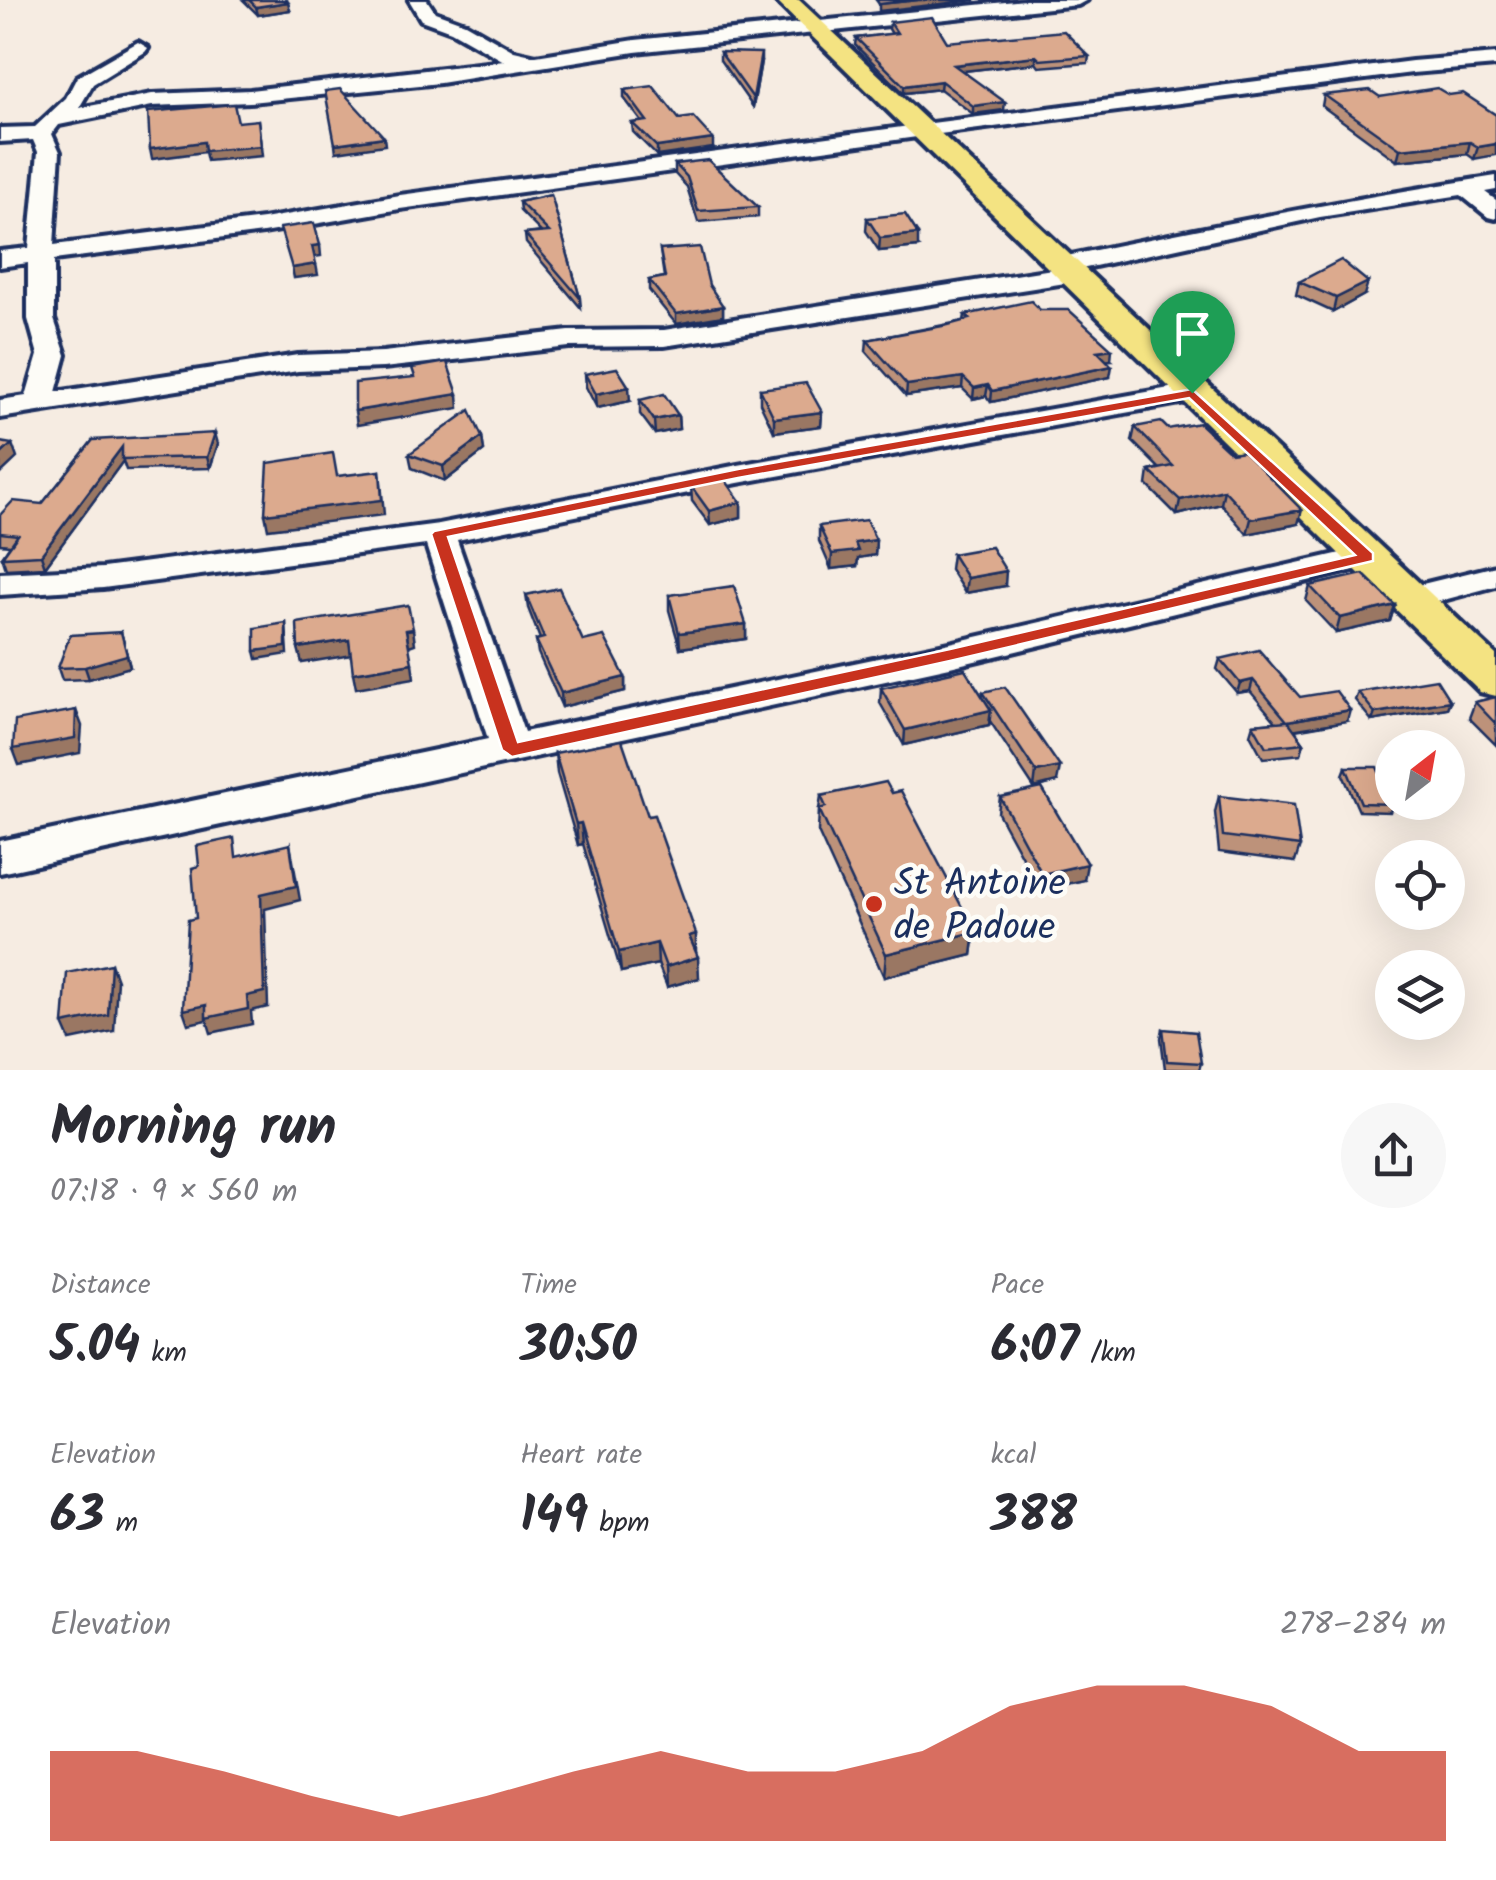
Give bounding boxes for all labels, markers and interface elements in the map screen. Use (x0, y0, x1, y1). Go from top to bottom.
pin (1150, 291, 1235, 394)
icon: arrive (1165, 306, 1220, 361)
north arrow (1375, 730, 1465, 820)
map controls (1375, 730, 1465, 1040)
button: locate (1375, 840, 1465, 930)
place label: St Antoine de Padoue (894, 855, 1066, 959)
marker: St Antoine de Padoue (863, 893, 885, 915)
button: layers (1375, 950, 1465, 1040)
text: Morning run (50, 1086, 337, 1173)
button: share (1341, 1103, 1446, 1208)
text: 07:18 · 9 × 560 m (50, 1167, 297, 1218)
text: Distance (50, 1263, 151, 1308)
text: Time (520, 1263, 577, 1308)
text: Pace (991, 1263, 1044, 1308)
text: 5.04 (50, 1308, 140, 1388)
text: 30:50 (520, 1308, 637, 1388)
text: 6:07 (991, 1308, 1079, 1388)
text: km (140, 1331, 187, 1376)
text: /km (1079, 1331, 1136, 1376)
text: Elevation (50, 1433, 156, 1478)
text: Heart rate (520, 1433, 642, 1478)
text: kcal (991, 1433, 1036, 1478)
text: 63 (50, 1478, 104, 1558)
text: 149 (520, 1478, 588, 1558)
text: 388 (991, 1478, 1077, 1558)
text: m (104, 1501, 138, 1546)
text: bpm (588, 1501, 650, 1546)
text: Elevation (50, 1600, 171, 1651)
text: 278–284 m (1280, 1600, 1446, 1651)

